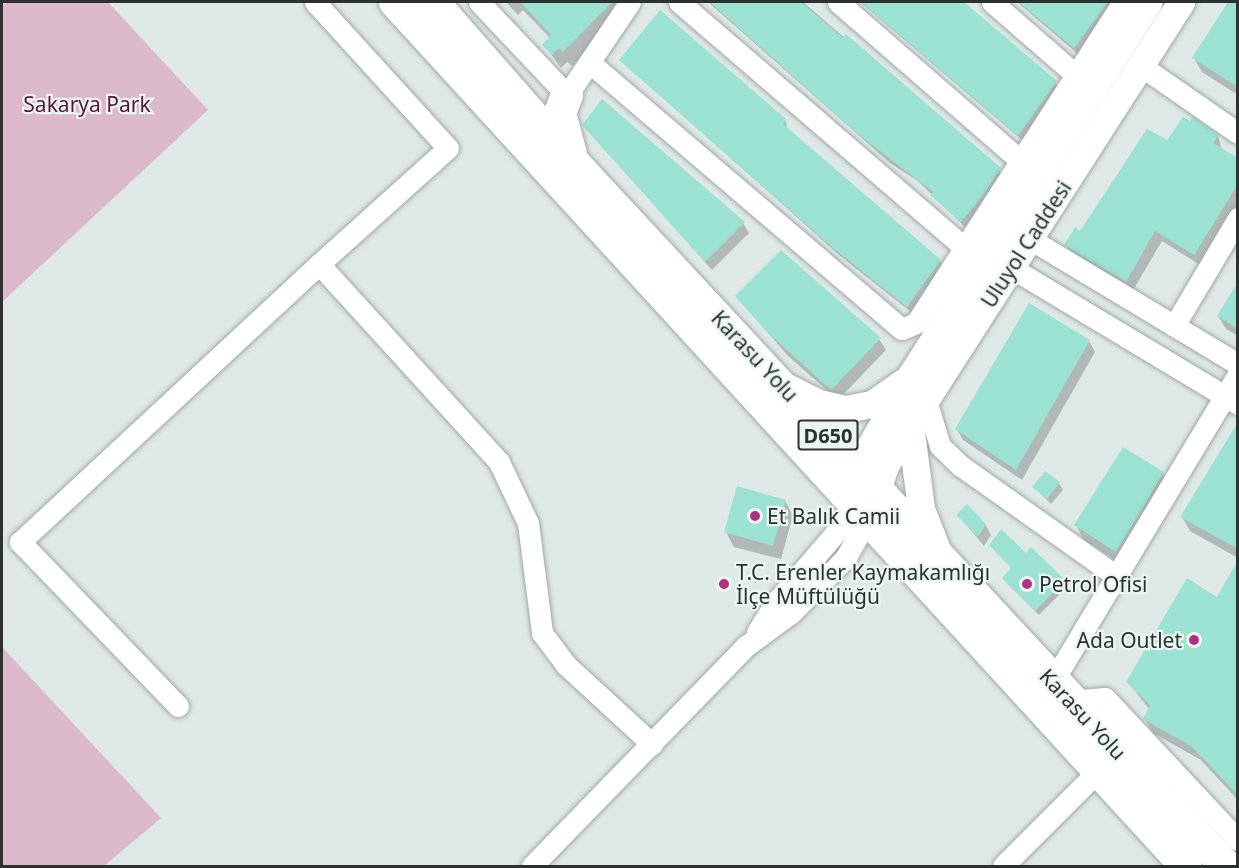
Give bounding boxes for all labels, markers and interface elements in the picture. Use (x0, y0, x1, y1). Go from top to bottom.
park label: Sakarya Park (23, 91, 151, 117)
street label: Uluyol Caddesi (976, 176, 1076, 312)
street label: Karasu Yolu (706, 305, 804, 407)
road number: D650 (796, 418, 860, 452)
place label: Et Balık Camii (767, 503, 900, 529)
marker: Et Balık Camii (748, 509, 762, 523)
place label: T.C. Erenler Kaymakamlığı İlçe Müftülüğü (736, 559, 990, 609)
place label: Petrol Ofisi (1039, 571, 1147, 597)
marker: T.C. Erenler Kaymakamlığı İlçe Müftülüğü (717, 577, 731, 591)
marker: Petrol Ofisi (1020, 577, 1034, 591)
place label: Ada Outlet (1077, 627, 1182, 653)
marker: Ada Outlet (1187, 633, 1201, 647)
street label: Karasu Yolu (1034, 663, 1132, 765)

